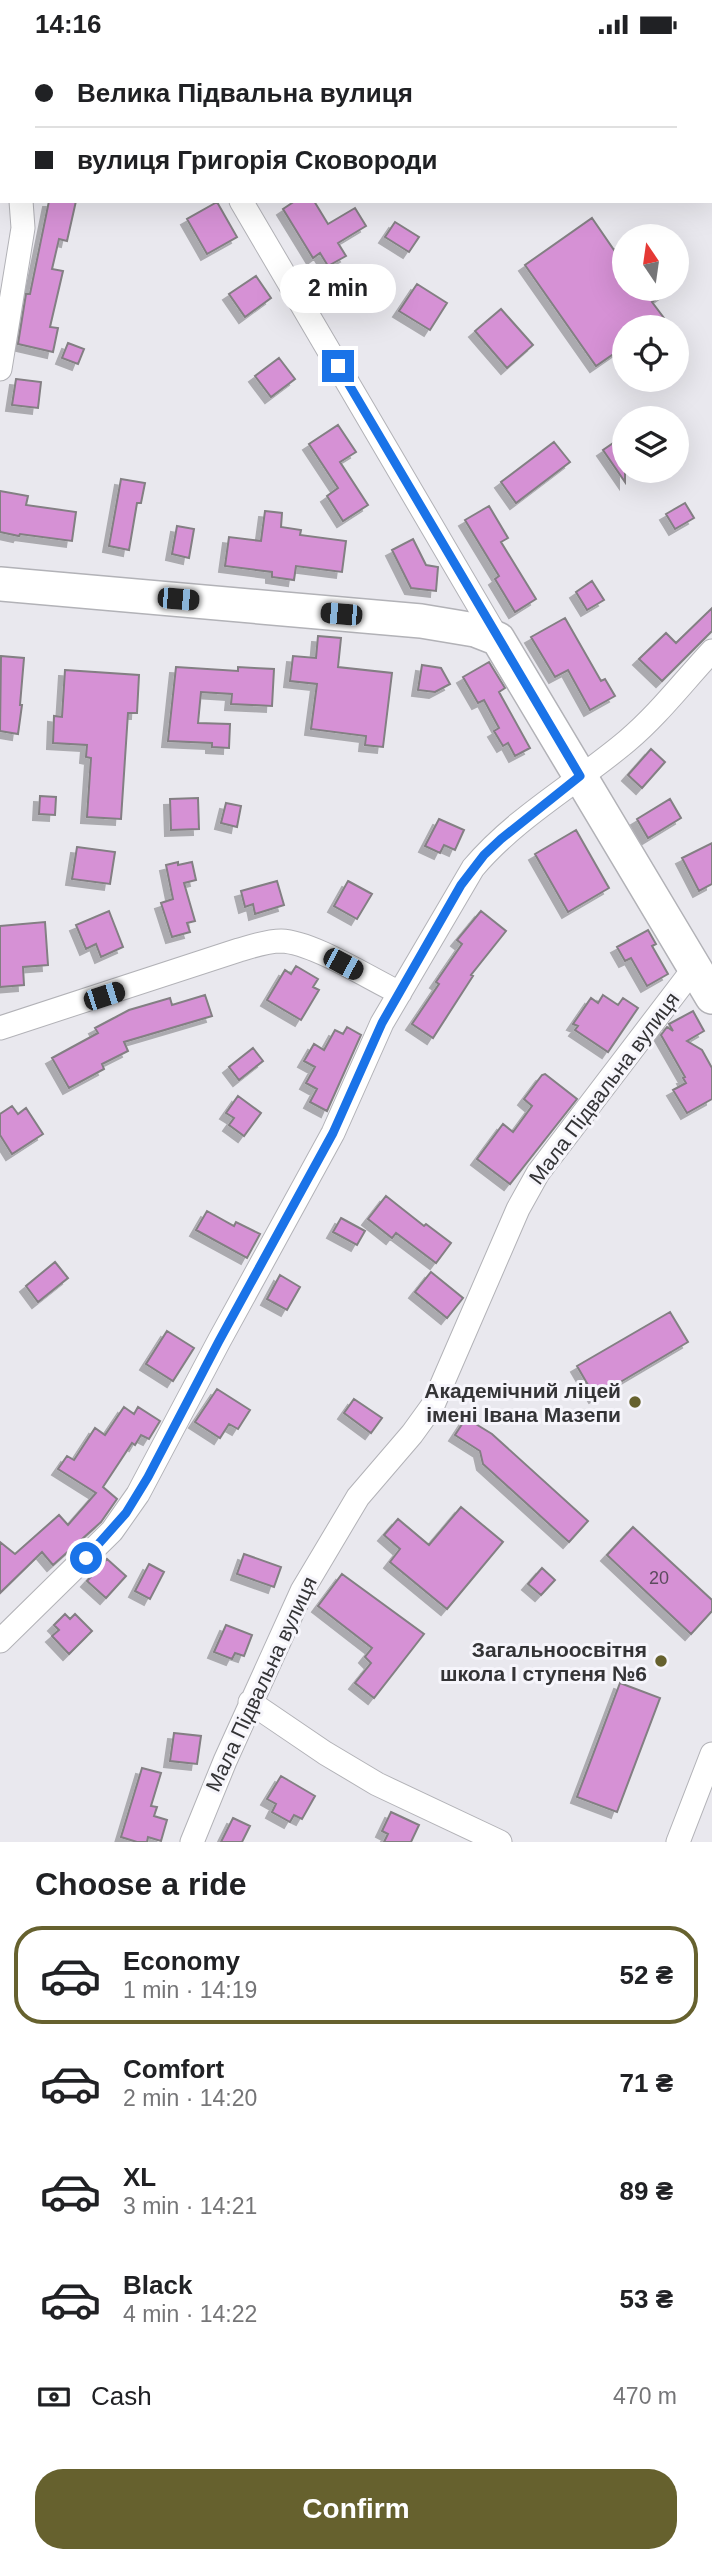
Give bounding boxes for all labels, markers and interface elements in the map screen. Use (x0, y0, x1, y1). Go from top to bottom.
text: 14:16 (35, 9, 102, 39)
text: Велика Підвальна вулиця (77, 78, 413, 108)
text: вулиця Григорія Сковороди (77, 145, 438, 175)
north arrow (612, 224, 690, 301)
map controls (612, 224, 689, 483)
callout: 2 min (280, 265, 396, 313)
text: 2 min (308, 275, 368, 301)
button: locate (612, 315, 689, 392)
route end (322, 350, 354, 382)
button: layers (612, 406, 689, 483)
car (157, 587, 200, 611)
car (320, 602, 363, 626)
car (320, 945, 367, 983)
car (81, 980, 128, 1012)
street label: Мала Підвальна вулиця (524, 988, 684, 1188)
place label: Академічний ліцей імені Івана Мазепи (424, 1379, 621, 1426)
marker: Академічний ліцей імені Івана Мазепи (627, 1394, 643, 1410)
route start (70, 1542, 102, 1574)
house number: 20 (649, 1568, 669, 1588)
street label: Мала Підвальна вулиця (201, 1573, 321, 1795)
place label: Загальноосвітня школа І ступеня №6 (440, 1638, 647, 1685)
marker: Загальноосвітня школа І ступеня №6 (653, 1653, 669, 1669)
text: Choose a ride (35, 1866, 247, 1902)
icon: car (39, 1944, 102, 2007)
text: Economy (123, 1946, 240, 1976)
text: 52 ₴ (620, 1960, 673, 1990)
text: 1 min · 14:19 (123, 1977, 257, 2003)
icon: car (39, 2052, 102, 2115)
text: Comfort (123, 2054, 224, 2084)
text: 71 ₴ (620, 2068, 673, 2098)
text: 2 min · 14:20 (123, 2085, 257, 2111)
icon: car (39, 2160, 102, 2223)
text: XL (123, 2162, 156, 2192)
text: 89 ₴ (620, 2176, 673, 2206)
text: 3 min · 14:21 (123, 2193, 257, 2219)
icon: car (39, 2268, 102, 2331)
text: Black (123, 2270, 192, 2300)
text: 53 ₴ (620, 2284, 673, 2314)
text: 4 min · 14:22 (123, 2301, 257, 2327)
icon: cash (35, 2378, 73, 2416)
text: Cash (91, 2381, 152, 2411)
text: 470 m (613, 2383, 677, 2409)
button: Confirm (35, 2469, 677, 2549)

